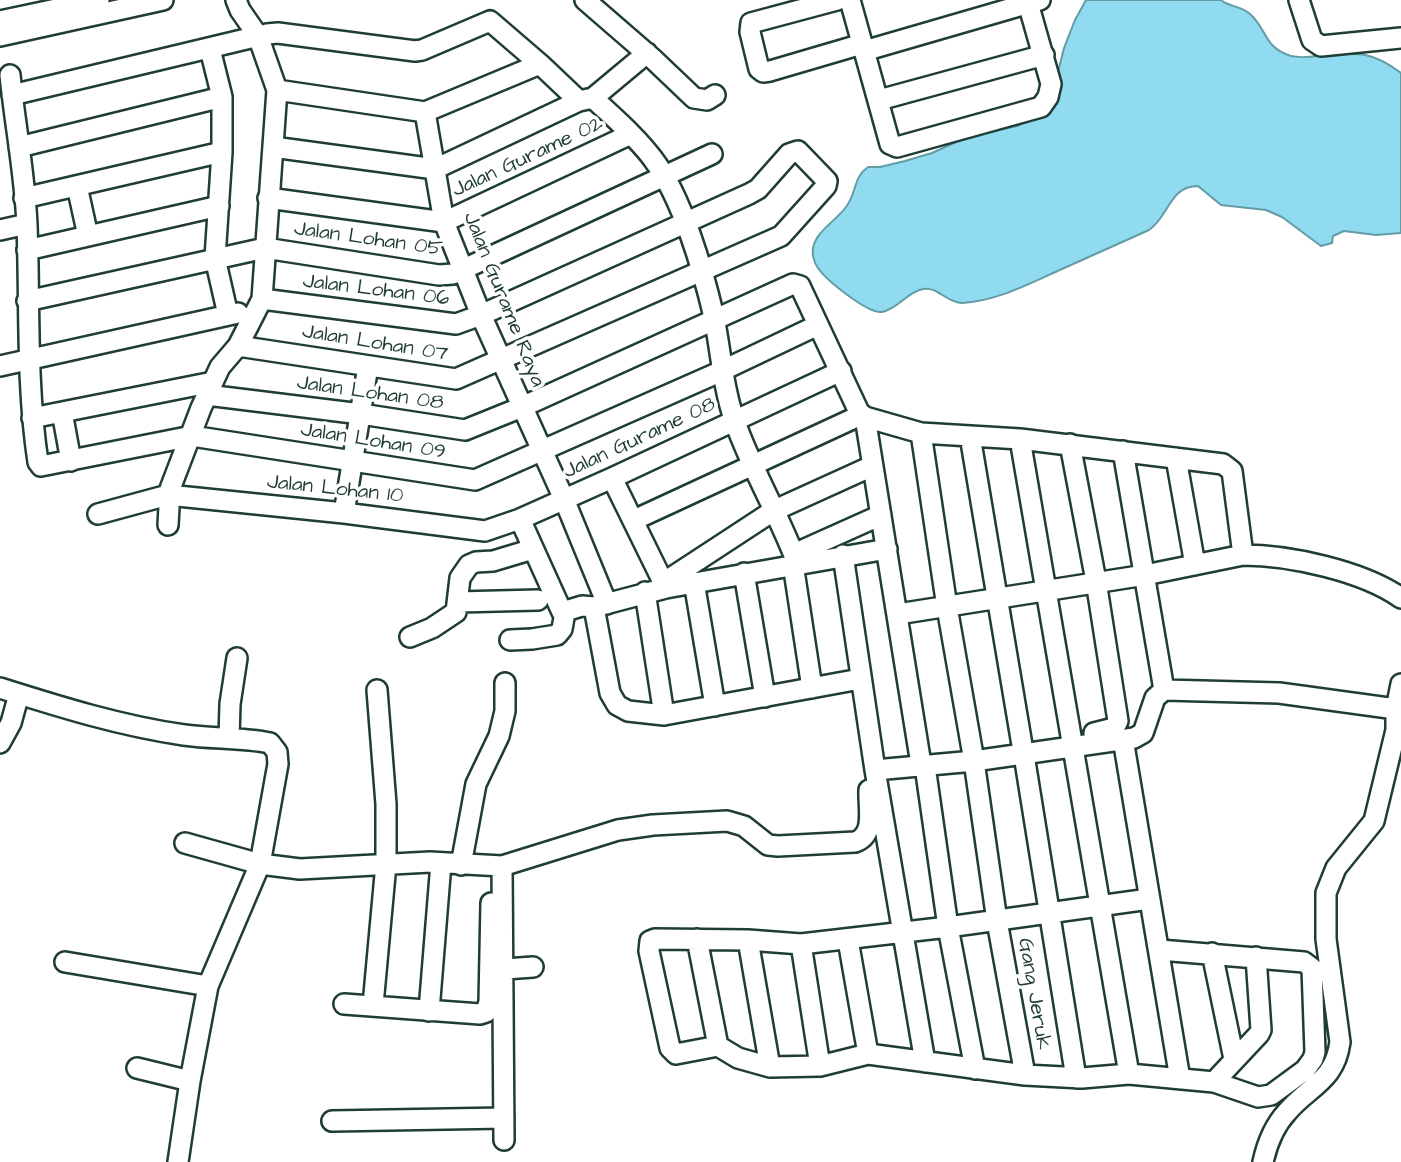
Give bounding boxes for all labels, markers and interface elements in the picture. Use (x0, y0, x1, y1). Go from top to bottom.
street label: Jalan Gurame 02 (449, 112, 607, 204)
street label: Jalan Gurame Raya (456, 209, 550, 391)
street label: Jalan Lohan 05 (292, 217, 444, 263)
street label: Jalan Lohan 06 (301, 270, 451, 312)
street label: Jalan Lohan 07 (300, 320, 450, 368)
street label: Jalan Lohan 08 (295, 371, 445, 417)
street label: Jalan Gurame 08 (560, 393, 720, 485)
street label: Jalan Lohan 09 (299, 418, 447, 466)
street label: Jalan Lohan 10 (266, 470, 404, 510)
street label: Gang Jeruk (1011, 936, 1055, 1052)

